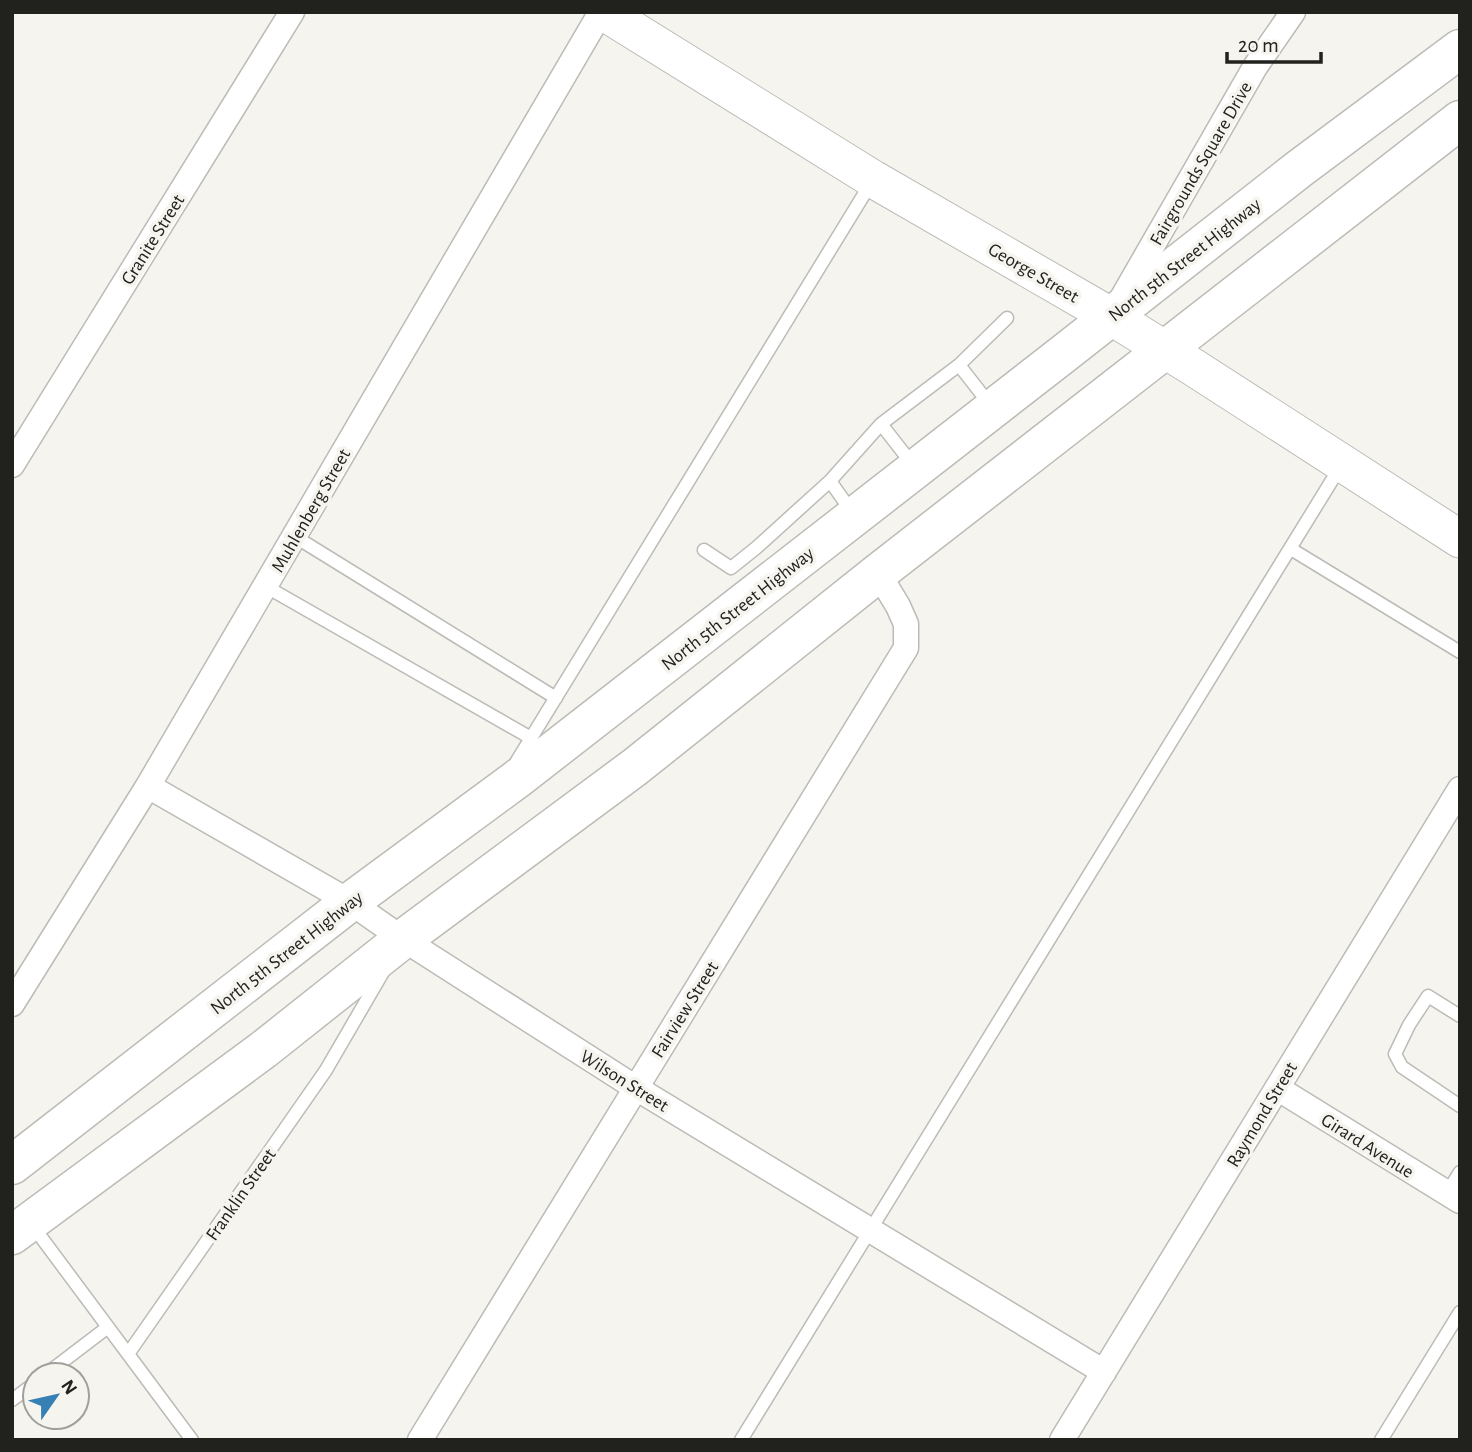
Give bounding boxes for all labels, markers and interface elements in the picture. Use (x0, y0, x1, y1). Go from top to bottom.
scale bar (1227, 21, 1322, 65)
text: 20 m (1238, 35, 1279, 56)
street label: Fairgrounds Square Drive (1147, 79, 1256, 249)
street label: Granite Street (118, 191, 188, 288)
street label: North 5th Street Highway (1105, 195, 1265, 325)
street label: George Street (985, 240, 1082, 307)
street label: Muhlenberg Street (268, 446, 354, 576)
street label: North 5th Street Highway (658, 544, 818, 674)
street label: North 5th Street Highway (207, 888, 367, 1018)
street label: Fairview Street (648, 958, 722, 1061)
street label: Wilson Street (577, 1047, 672, 1116)
street label: Raymond Street (1224, 1059, 1301, 1171)
street label: Girard Avenue (1318, 1110, 1417, 1182)
street label: Franklin Street (203, 1145, 280, 1244)
north arrow (21, 1361, 91, 1431)
text: N (57, 1377, 80, 1398)

